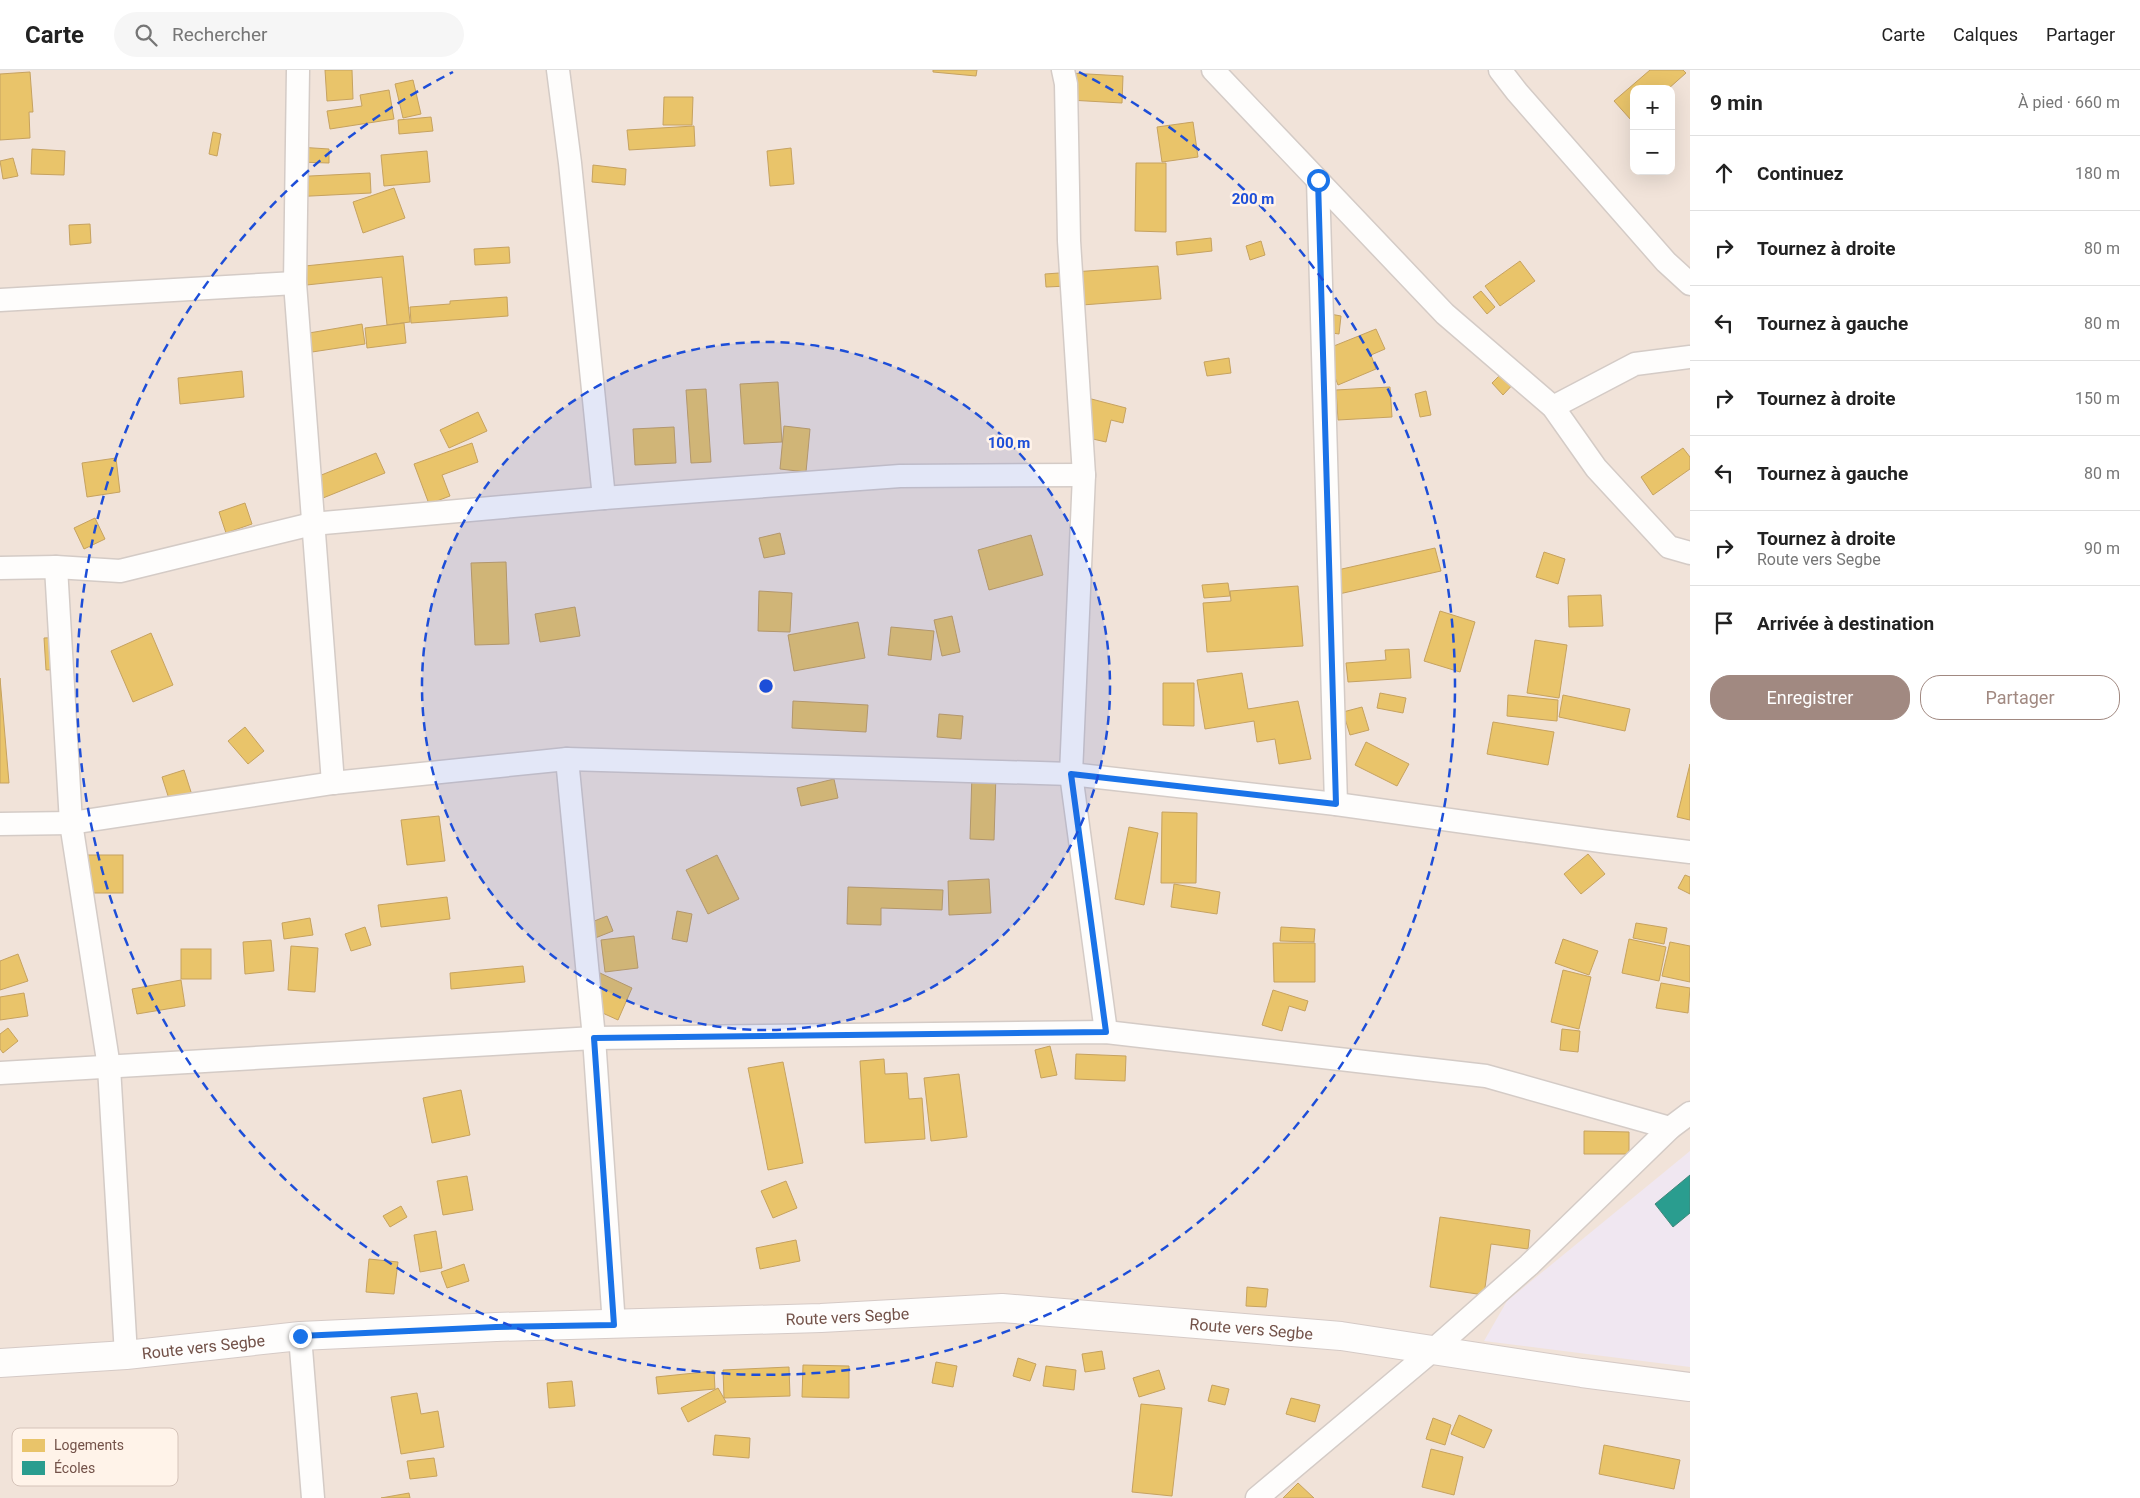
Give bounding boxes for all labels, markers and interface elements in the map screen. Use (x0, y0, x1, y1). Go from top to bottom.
search box (114, 12, 464, 57)
text: Carte (25, 21, 84, 49)
icon: search (132, 21, 160, 49)
text: Rechercher (172, 23, 267, 46)
text: Carte (1882, 24, 1925, 45)
text: Calques (1953, 24, 2018, 45)
text: Partager (2046, 24, 2115, 45)
map controls (1630, 85, 1675, 175)
button: + (1630, 85, 1675, 130)
text: 9 min (1710, 91, 1763, 115)
text: À pied · 660 m (2018, 93, 2120, 112)
button: − (1630, 130, 1675, 175)
icon: ahead (1710, 159, 1738, 187)
text: Continuez (1757, 162, 1843, 185)
text: 180 m (2075, 164, 2120, 183)
route start (1307, 169, 1330, 192)
text: 200 m (1232, 190, 1274, 208)
icon: right (1710, 234, 1738, 262)
text: Tournez à droite (1757, 237, 1896, 260)
text: 80 m (2084, 239, 2120, 258)
icon: left (1710, 309, 1738, 337)
text: Tournez à gauche (1757, 312, 1908, 335)
text: 80 m (2084, 314, 2120, 333)
icon: right (1710, 384, 1738, 412)
text: Tournez à droite (1757, 387, 1896, 410)
text: 150 m (2075, 389, 2120, 408)
text: 100 m (988, 434, 1030, 452)
icon: left (1710, 459, 1738, 487)
text: Tournez à gauche (1757, 462, 1908, 485)
text: 80 m (2084, 464, 2120, 483)
text: Tournez à droite (1757, 527, 1896, 550)
icon: right (1710, 534, 1738, 562)
text: 90 m (2084, 539, 2120, 558)
text: Route vers Segbe (1757, 550, 1881, 569)
icon: arrive (1710, 609, 1738, 637)
text: Arrivée à destination (1757, 612, 1934, 635)
button: Enregistrer (1710, 675, 1910, 720)
button: Partager (1920, 675, 2120, 720)
centre of rings (757, 677, 775, 695)
street label: Route vers Segbe (785, 1304, 910, 1329)
street label: Route vers Segbe (1189, 1315, 1314, 1344)
route end (289, 1325, 312, 1348)
street label: Route vers Segbe (141, 1331, 266, 1363)
legend (12, 1428, 178, 1486)
text: Logements (54, 1437, 124, 1453)
text: Écoles (54, 1459, 95, 1476)

